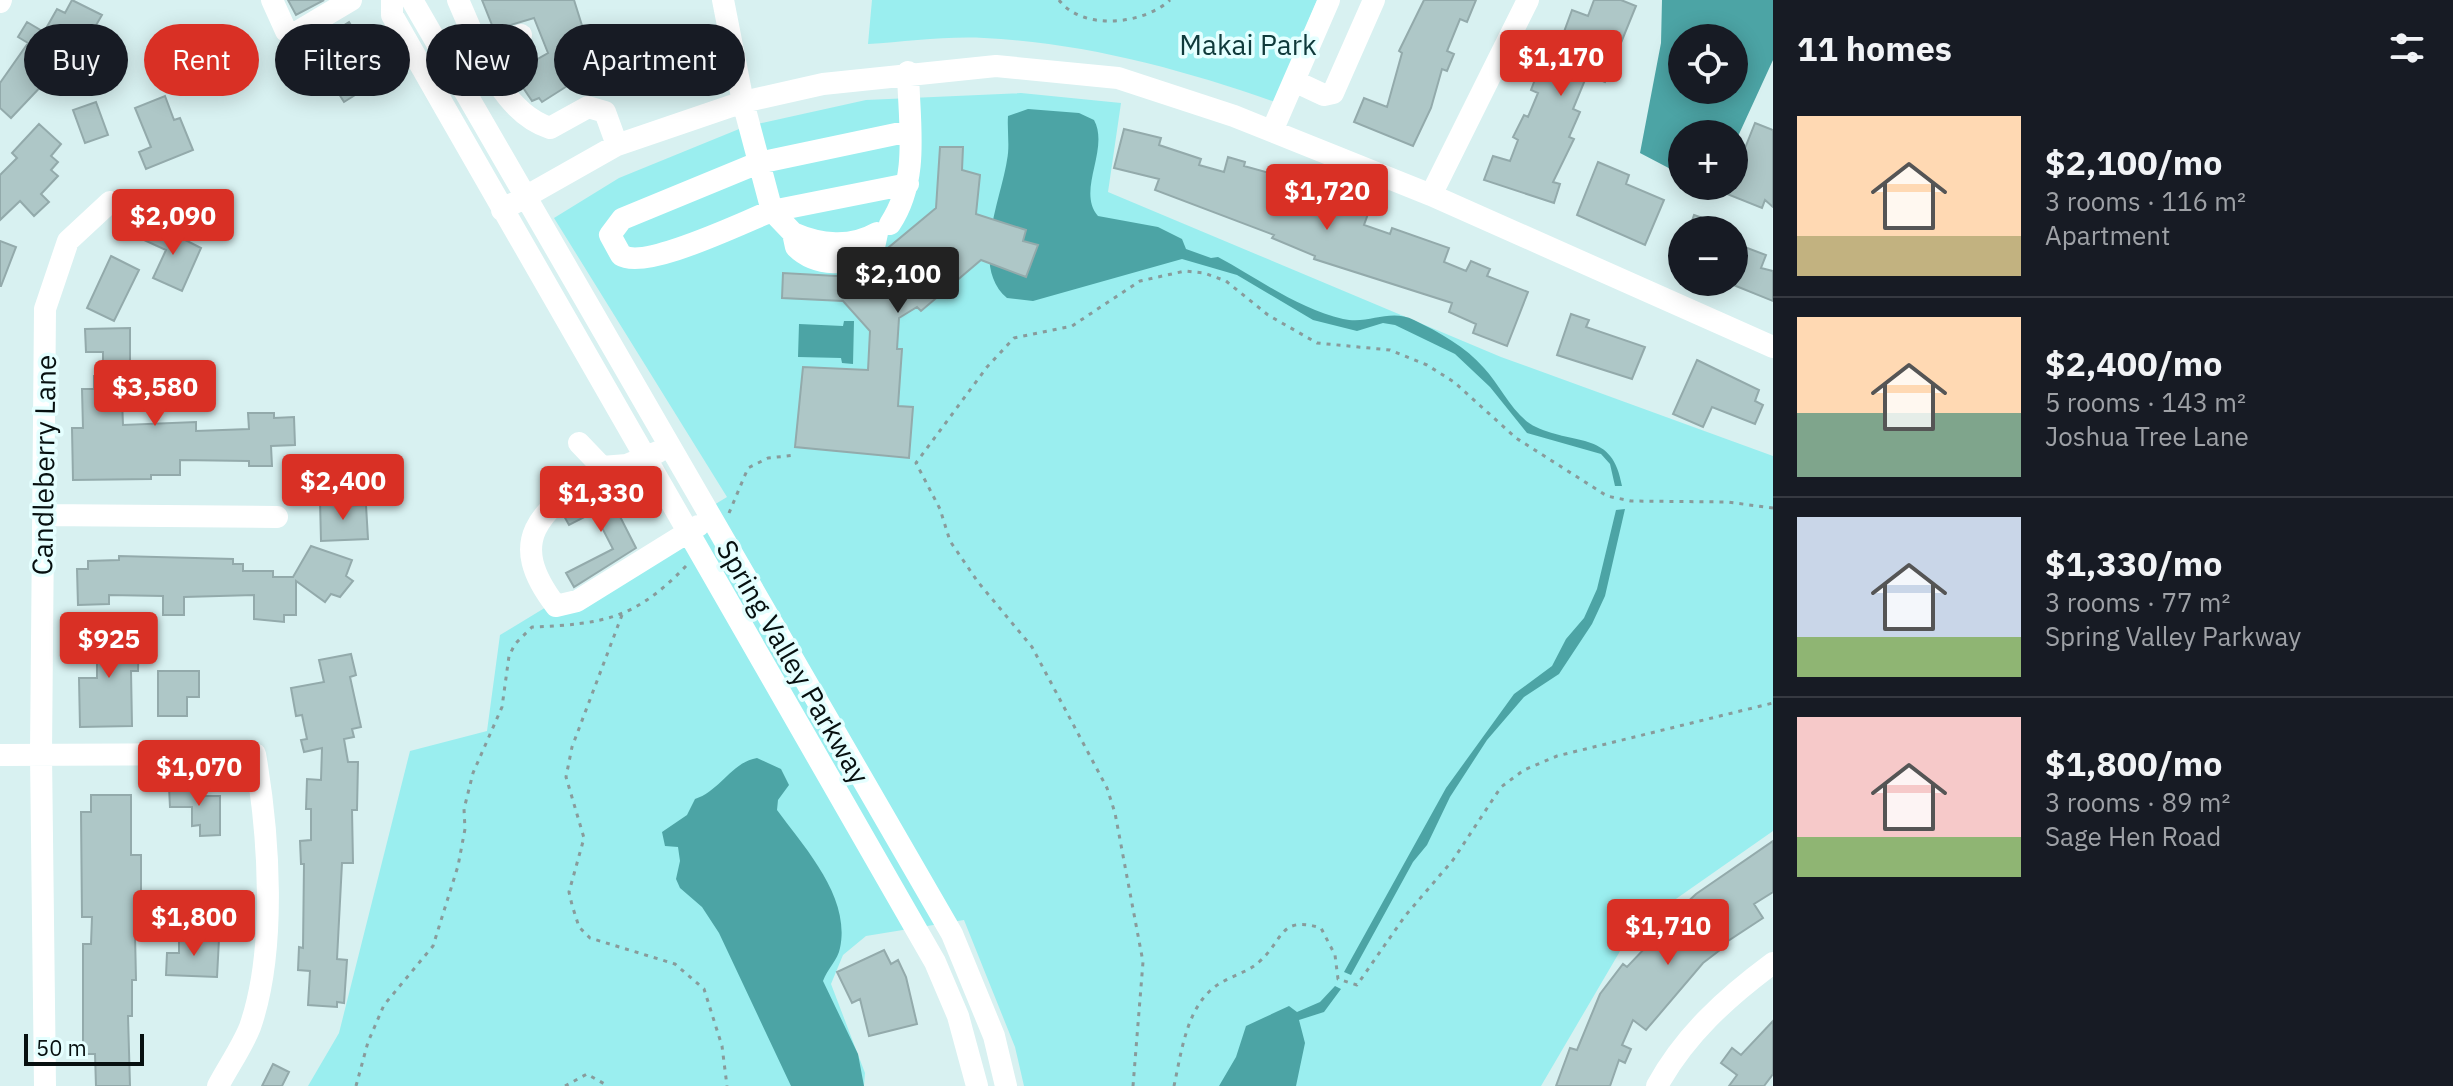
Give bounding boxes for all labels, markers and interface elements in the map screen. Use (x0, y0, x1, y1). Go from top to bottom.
chip: Buy (24, 24, 128, 96)
chip: Rent (144, 24, 259, 96)
chip: Filters (275, 24, 410, 96)
chip: New (426, 24, 538, 96)
chip: Apartment (554, 24, 745, 96)
map controls (1668, 24, 1748, 296)
button: locate (1668, 24, 1748, 104)
park label: Makai Park (1179, 26, 1317, 63)
text: 11 homes (1797, 26, 1952, 70)
icon: filters (2385, 26, 2429, 70)
pin: $1,170 (1496, 30, 1626, 98)
text: $1,170 (1518, 39, 1604, 73)
button: + (1668, 120, 1748, 200)
text: $2,100/mo (2045, 140, 2222, 184)
icon: home (1861, 148, 1957, 244)
pin: $1,720 (1262, 164, 1392, 232)
text: $1,720 (1284, 173, 1370, 207)
text: 3 rooms · 116 m² (2045, 184, 2246, 218)
pin: $2,090 (108, 189, 238, 257)
text: $2,090 (130, 198, 216, 232)
button: − (1668, 216, 1748, 296)
text: Apartment (2045, 218, 2170, 252)
pin: $2,100 (833, 247, 963, 315)
text: $2,100 (855, 256, 941, 290)
text: $2,400/mo (2045, 341, 2222, 385)
icon: home (1861, 349, 1957, 445)
street label: Candleberry Lane (23, 354, 64, 576)
pin: $3,580 (90, 360, 220, 428)
text: $3,580 (112, 369, 198, 403)
text: 5 rooms · 143 m² (2045, 385, 2246, 419)
text: Joshua Tree Lane (2045, 419, 2249, 453)
pin: $2,400 (278, 454, 408, 522)
text: $2,400 (300, 463, 386, 497)
pin: $1,330 (536, 466, 666, 534)
text: $1,330 (558, 475, 644, 509)
street label: Spring Valley Parkway (708, 533, 878, 790)
text: $1,330/mo (2045, 541, 2222, 585)
icon: home (1861, 549, 1957, 645)
text: 3 rooms · 77 m² (2045, 585, 2230, 619)
pin: $925 (62, 612, 156, 680)
text: Spring Valley Parkway (2045, 619, 2301, 653)
text: $925 (78, 621, 140, 655)
pin: $1,070 (134, 740, 264, 808)
text: $1,800/mo (2045, 741, 2222, 785)
text: $1,070 (156, 749, 242, 783)
icon: home (1861, 749, 1957, 845)
text: 3 rooms · 89 m² (2045, 785, 2230, 819)
text: Sage Hen Road (2045, 819, 2221, 853)
pin: $1,800 (129, 890, 259, 958)
text: $1,800 (151, 899, 237, 933)
pin: $1,710 (1603, 899, 1733, 967)
text: $1,710 (1625, 908, 1711, 942)
scale bar (24, 1030, 144, 1066)
text: 50 m (36, 1033, 87, 1062)

